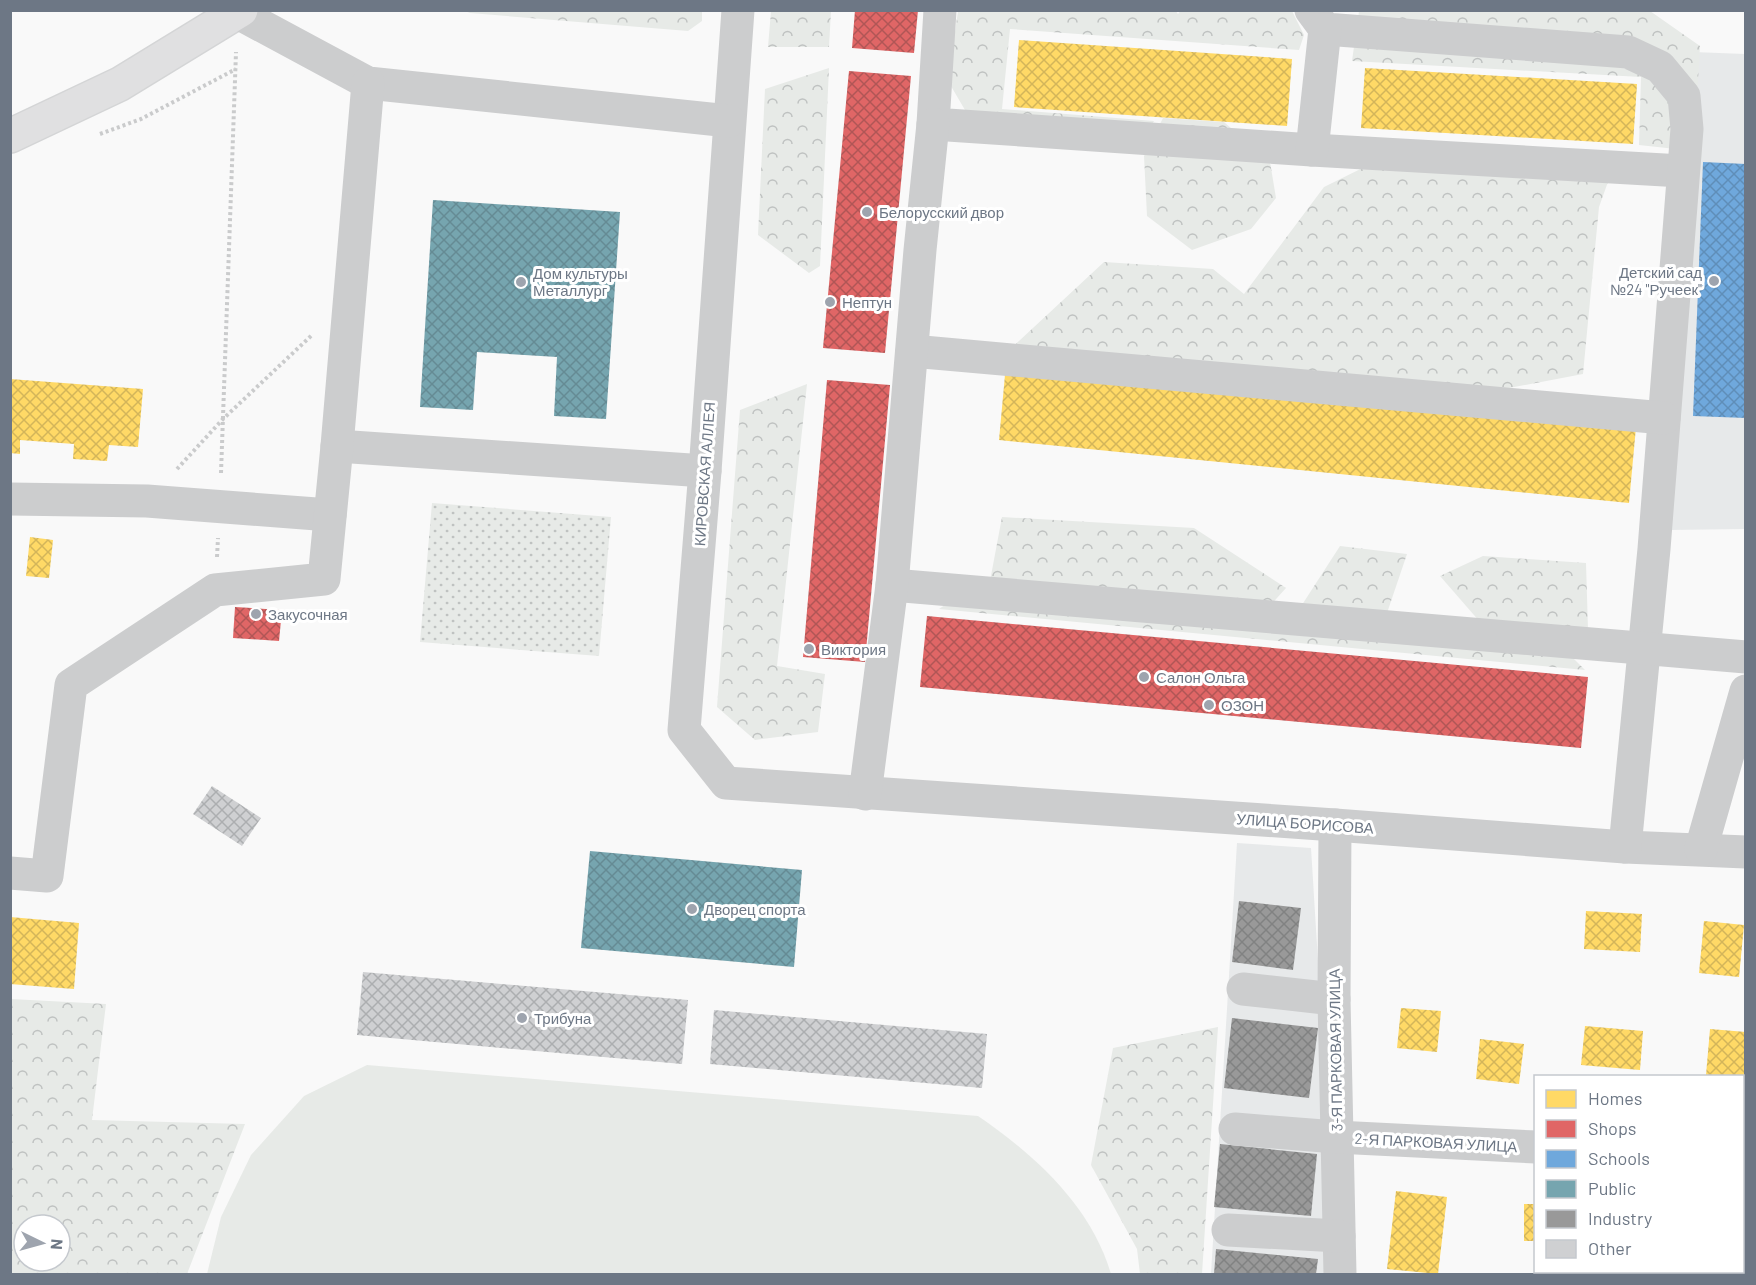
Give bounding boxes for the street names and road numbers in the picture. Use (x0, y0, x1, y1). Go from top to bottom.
street label: КИРОВСКАЯ АЛЛЕЯ (690, 401, 718, 547)
street label: УЛИЦА БОРИСОВА (1236, 809, 1374, 837)
street label: 3-Я ПАРКОВАЯ УЛИЦА (1325, 969, 1345, 1131)
street label: 2-Я ПАРКОВАЯ УЛИЦА (1354, 1129, 1518, 1155)

